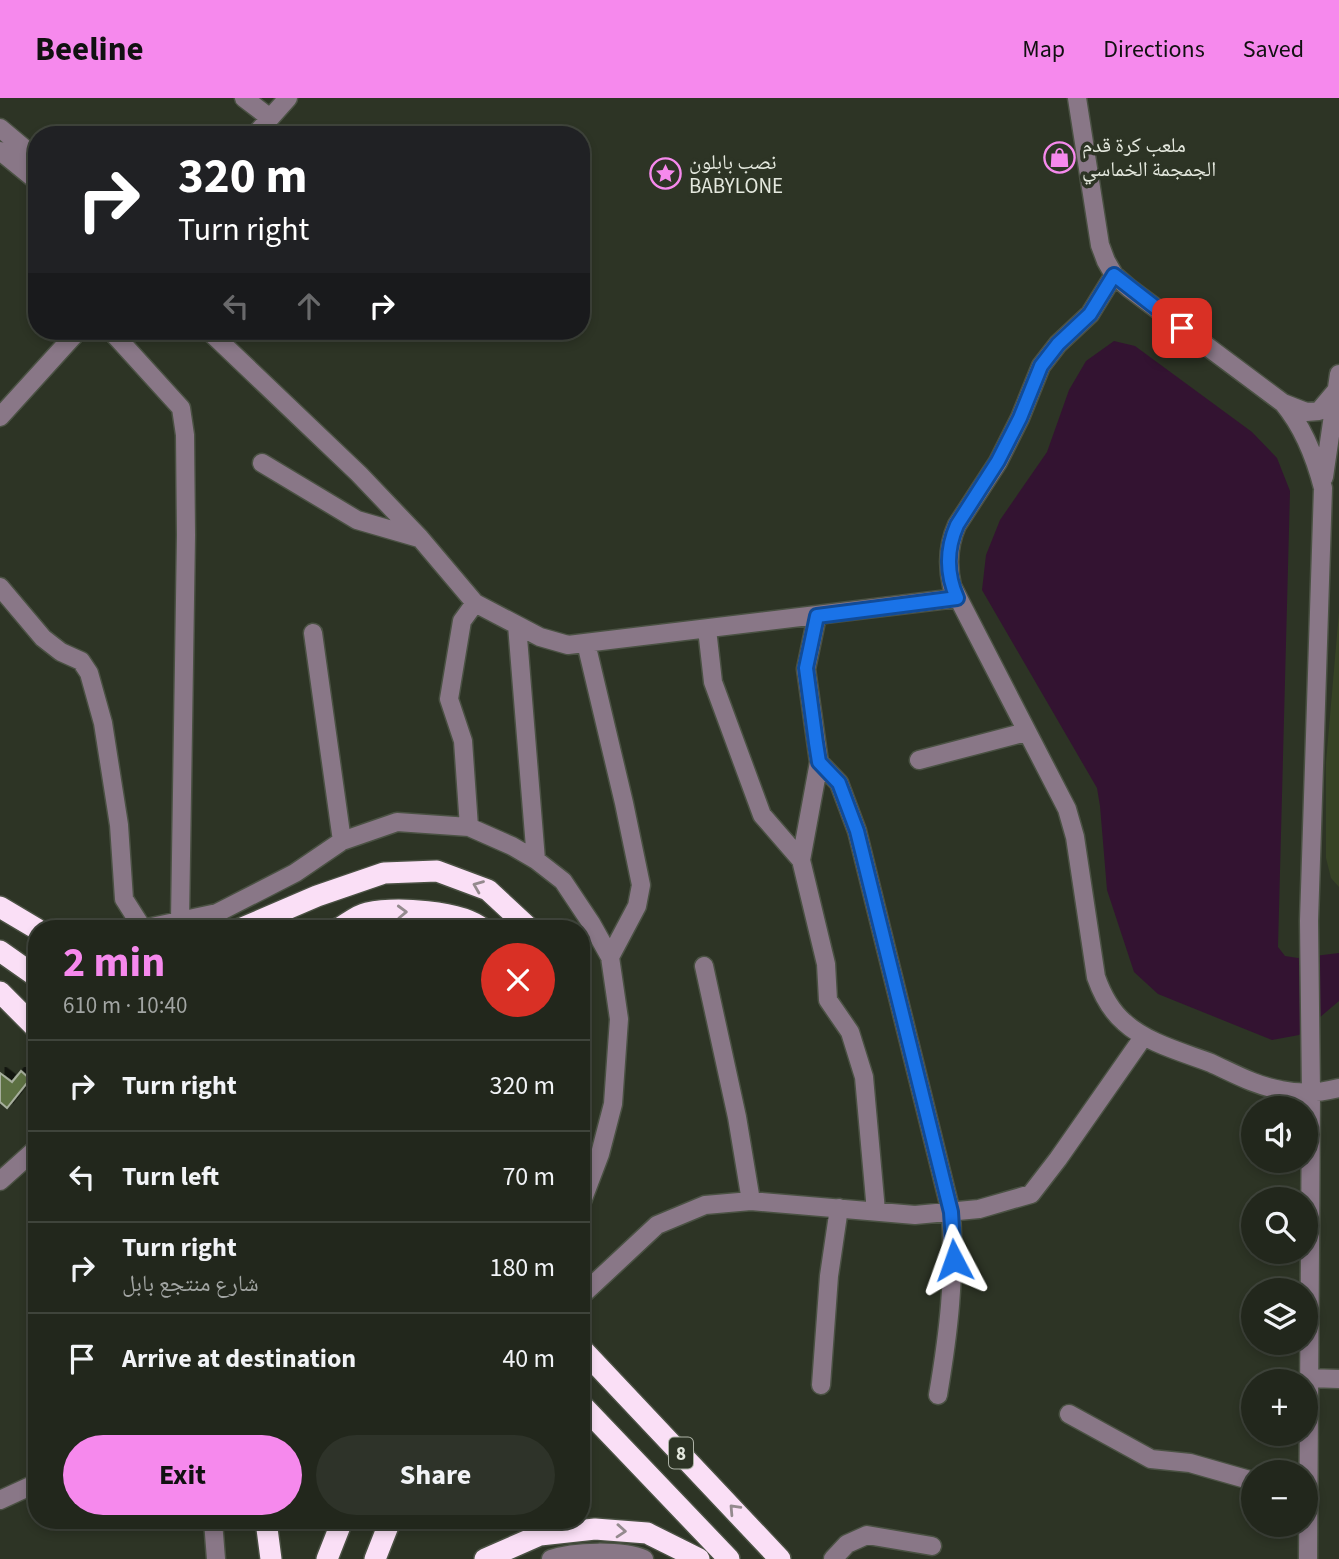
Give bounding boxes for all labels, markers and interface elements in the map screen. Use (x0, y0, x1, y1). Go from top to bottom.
text: Beeline (35, 26, 144, 73)
text: Map (1022, 32, 1065, 67)
text: Directions (1103, 32, 1205, 67)
text: Saved (1243, 32, 1304, 67)
place label: ملعب كرة قدم الجمجمة الخماسي (1082, 130, 1216, 185)
shop icon: ملعب كرة قدم الجمجمة الخماسي (1042, 140, 1076, 174)
text: 320 m (178, 142, 307, 212)
place label: نصب بابلون BABYLONE (689, 147, 783, 201)
icon: right (63, 154, 154, 245)
place icon: نصب بابلون BABYLONE (649, 157, 683, 191)
text: Turn right (178, 207, 309, 253)
icon: left (217, 287, 255, 325)
icon: ahead (290, 287, 328, 325)
icon: right (363, 287, 401, 325)
pin (1152, 298, 1212, 358)
icon: arrive (1163, 309, 1201, 347)
one-way arrow (472, 881, 484, 895)
one-way arrow (397, 904, 408, 919)
text: 2 min (63, 933, 165, 993)
button: close (481, 943, 555, 1017)
text: 610 m · 10:40 (63, 989, 187, 1022)
icon: right (63, 1067, 101, 1105)
text: Turn right (122, 1067, 237, 1104)
text: 320 m (489, 1067, 555, 1104)
map controls (1241, 1096, 1318, 1537)
button: sound (1241, 1096, 1318, 1173)
icon: left (63, 1158, 101, 1196)
text: Turn left (122, 1158, 219, 1195)
text: 70 m (502, 1158, 555, 1195)
button: search (1241, 1187, 1318, 1264)
position arrow (917, 1223, 991, 1297)
text: Turn right (122, 1229, 237, 1266)
icon: right (63, 1249, 101, 1287)
text: 180 m (489, 1249, 555, 1286)
text: شارع منتجع بابل (122, 1267, 259, 1300)
button: layers (1241, 1278, 1318, 1355)
icon: arrive (63, 1340, 101, 1378)
text: Arrive at destination (122, 1340, 356, 1377)
text: 40 m (502, 1340, 555, 1377)
button: + (1241, 1369, 1318, 1446)
button: Exit (63, 1435, 302, 1515)
button: Share (316, 1435, 555, 1515)
road number: 8 (669, 1438, 693, 1469)
button: − (1241, 1460, 1318, 1537)
one-way arrow (729, 1504, 742, 1517)
one-way arrow (616, 1523, 627, 1538)

